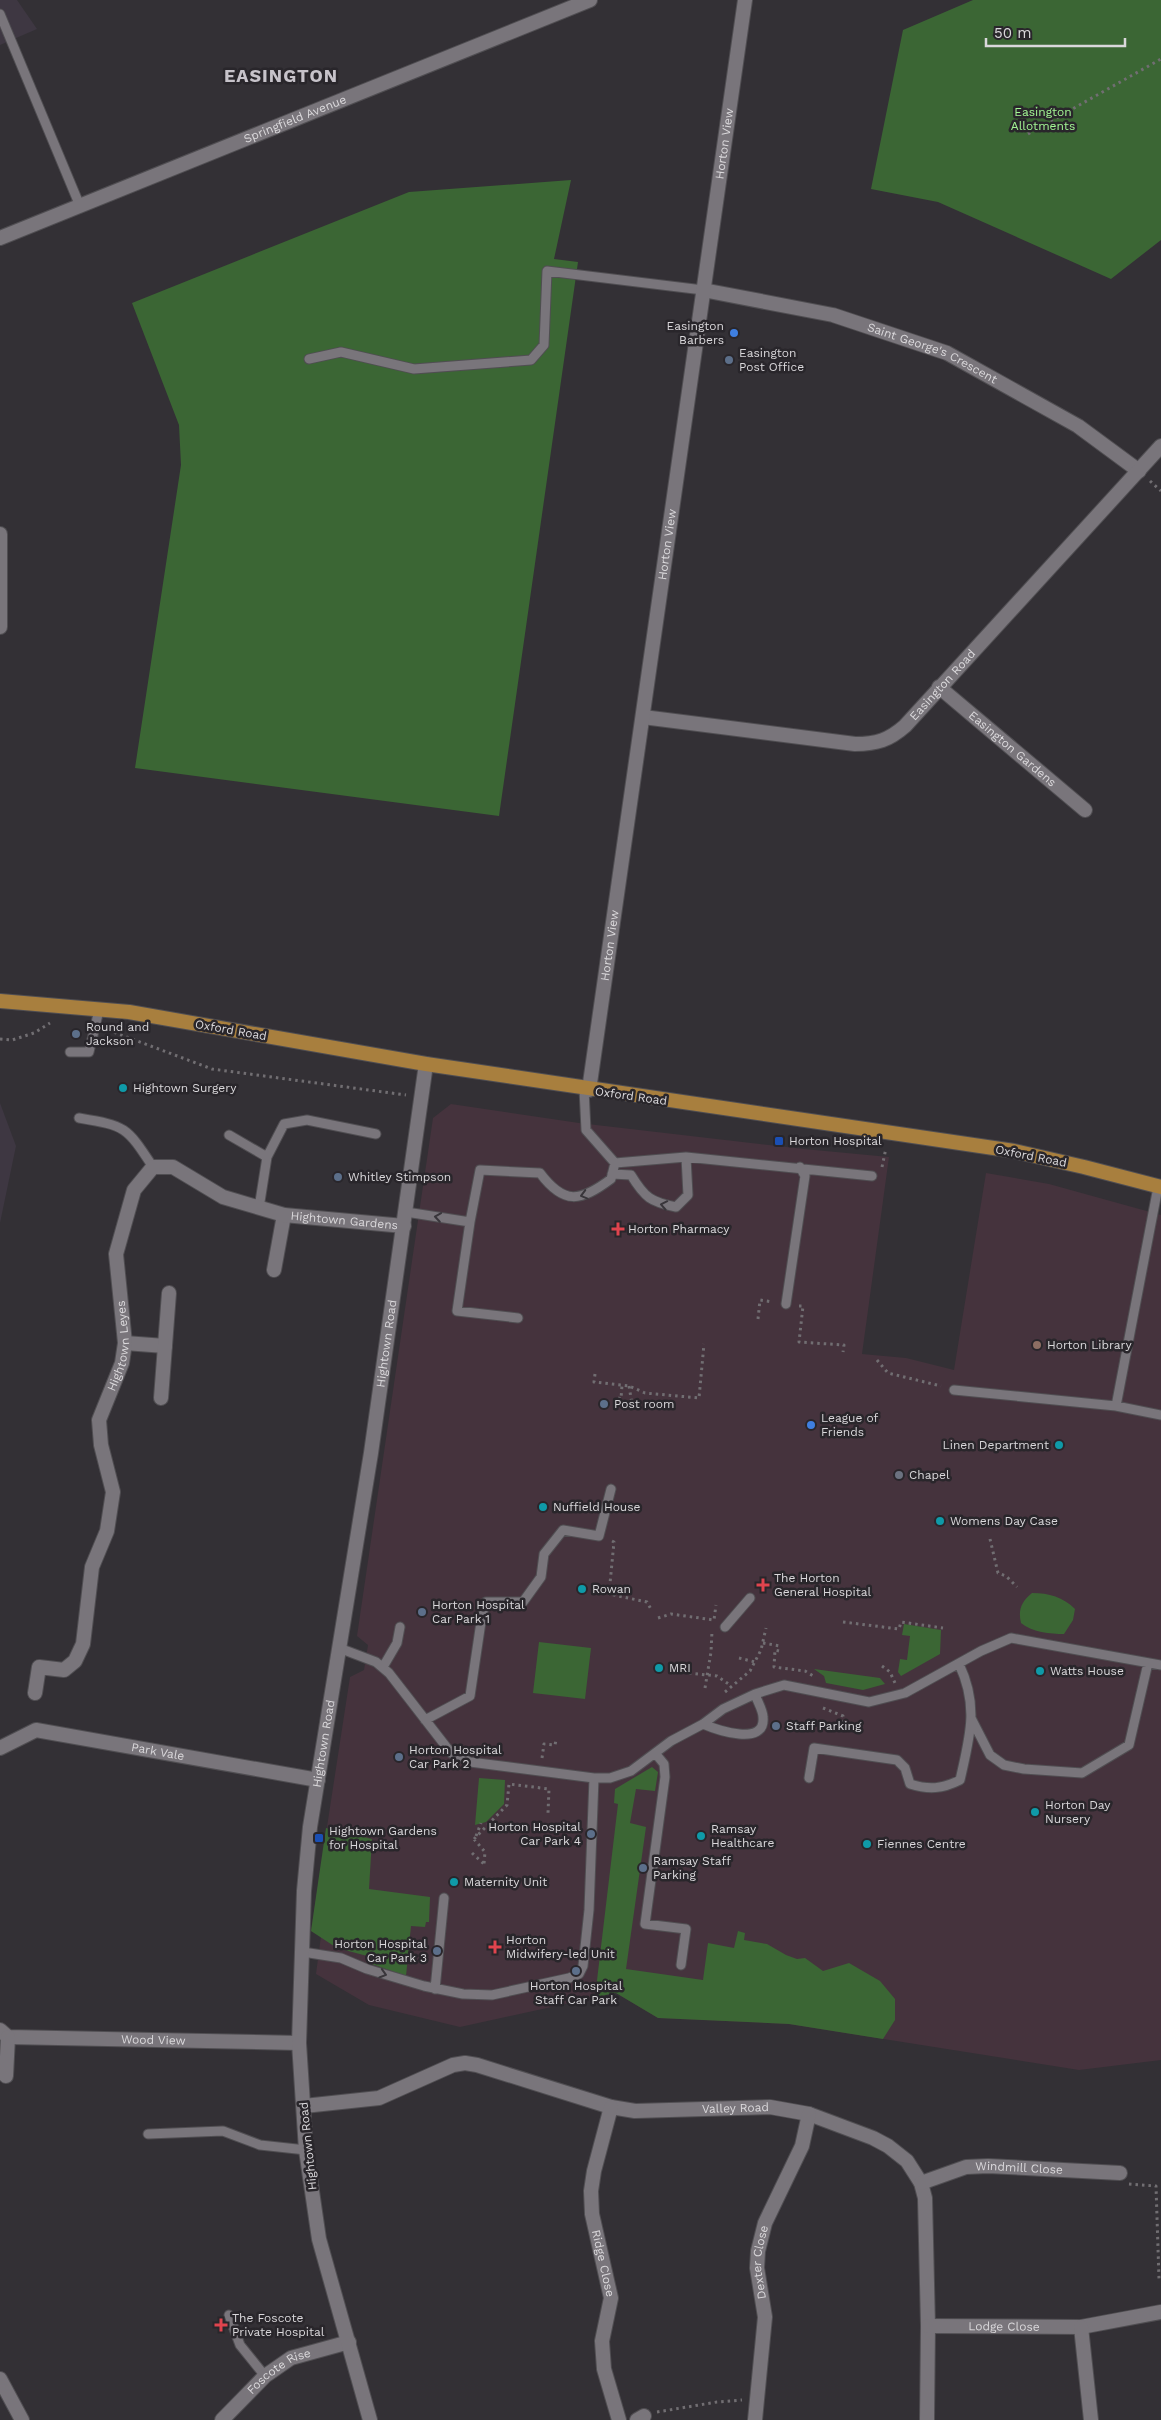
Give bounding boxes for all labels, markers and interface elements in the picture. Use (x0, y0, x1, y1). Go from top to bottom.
scale bar (986, 15, 1125, 47)
text: 50 m (994, 24, 1031, 42)
district label: EASINGTON (224, 65, 338, 86)
street label: Springfield Avenue (242, 92, 348, 146)
park label: Easington Allotments (1011, 105, 1075, 133)
street label: Horton View (712, 107, 736, 180)
place label: Easington Barbers (667, 319, 724, 347)
street label: Saint George's Crescent (866, 320, 1000, 387)
marker: Easington Barbers (728, 327, 740, 339)
place label: Easington Post Office (739, 346, 804, 374)
marker: Easington Post Office (723, 354, 735, 366)
street label: Horton View (655, 508, 679, 581)
street label: Easington Road (907, 647, 978, 723)
street label: Easington Gardens (966, 708, 1059, 790)
street label: Horton View (598, 909, 622, 982)
street label: Oxford Road (194, 1017, 268, 1043)
place label: Round and Jackson (86, 1020, 149, 1048)
marker: Round and Jackson (70, 1028, 82, 1040)
place label: Hightown Surgery (133, 1081, 237, 1095)
marker: Hightown Surgery (117, 1082, 129, 1094)
street label: Oxford Road (594, 1084, 668, 1108)
place label: Horton Hospital (789, 1134, 882, 1148)
marker: Horton Hospital (773, 1135, 785, 1147)
street label: Oxford Road (994, 1142, 1068, 1170)
place label: Whitley Stimpson (348, 1170, 451, 1184)
marker: Whitley Stimpson (332, 1171, 344, 1183)
one-way arrow (580, 1189, 588, 1199)
one-way arrow (660, 1200, 669, 1210)
street label: Hightown Gardens (290, 1209, 399, 1232)
one-way arrow (434, 1212, 442, 1222)
place label: Horton Pharmacy (628, 1222, 730, 1236)
marker: Horton Pharmacy (612, 1223, 624, 1235)
street label: Hightown Road (373, 1299, 400, 1389)
street label: Hightown Leyes (104, 1300, 132, 1393)
place label: Horton Library (1047, 1338, 1133, 1352)
marker: Horton Library (1031, 1339, 1043, 1351)
place label: Post room (614, 1397, 674, 1411)
marker: Post room (598, 1398, 610, 1410)
place label: League of Friends (821, 1411, 879, 1439)
marker: League of Friends (805, 1419, 817, 1431)
place label: Linen Department (943, 1438, 1049, 1452)
marker: Linen Department (1053, 1439, 1065, 1451)
place label: Chapel (909, 1468, 950, 1482)
marker: Chapel (893, 1469, 905, 1481)
place label: Nuffield House (553, 1500, 641, 1514)
marker: Nuffield House (537, 1501, 549, 1513)
place label: Womens Day Case (950, 1514, 1058, 1528)
marker: Womens Day Case (934, 1515, 946, 1527)
place label: The Horton General Hospital (774, 1571, 872, 1599)
marker: The Horton General Hospital (756, 1578, 770, 1592)
place label: Rowan (592, 1582, 631, 1596)
marker: Rowan (576, 1583, 588, 1595)
place label: Horton Hospital Car Park 1 (432, 1598, 525, 1626)
marker: Horton Hospital Car Park 1 (416, 1606, 428, 1618)
place label: MRI (669, 1661, 691, 1675)
marker: MRI (653, 1662, 665, 1674)
place label: Watts House (1050, 1664, 1124, 1678)
marker: Watts House (1034, 1665, 1046, 1677)
street label: Hightown Road (310, 1699, 338, 1789)
place label: Staff Parking (786, 1719, 862, 1733)
marker: Staff Parking (770, 1720, 782, 1732)
street label: Park Vale (130, 1740, 186, 1763)
place label: Horton Hospital Car Park 2 (409, 1743, 502, 1771)
marker: Horton Hospital Car Park 2 (393, 1751, 405, 1763)
place label: Horton Day Nursery (1045, 1798, 1111, 1826)
marker: Horton Day Nursery (1029, 1806, 1041, 1818)
place label: Horton Hospital Car Park 4 (488, 1820, 581, 1848)
place label: Ramsay Healthcare (711, 1822, 775, 1850)
place label: Hightown Gardens for Hospital (329, 1824, 437, 1852)
marker: Horton Hospital Car Park 4 (585, 1828, 597, 1840)
marker: Ramsay Healthcare (695, 1830, 707, 1842)
marker: Hightown Gardens for Hospital (313, 1832, 325, 1844)
place label: Fiennes Centre (877, 1837, 966, 1851)
marker: Fiennes Centre (861, 1838, 873, 1850)
place label: Ramsay Staff Parking (653, 1854, 731, 1882)
marker: Ramsay Staff Parking (637, 1862, 649, 1874)
place label: Maternity Unit (464, 1875, 547, 1889)
marker: Maternity Unit (448, 1876, 460, 1888)
place label: Horton Midwifery-led Unit (506, 1933, 615, 1961)
place label: Horton Hospital Car Park 3 (334, 1937, 427, 1965)
marker: Horton Midwifery-led Unit (488, 1940, 502, 1954)
marker: Horton Hospital Car Park 3 (431, 1945, 443, 1957)
marker: Horton Hospital Staff Car Park (570, 1965, 582, 1977)
one-way arrow (378, 1968, 387, 1978)
place label: Horton Hospital Staff Car Park (530, 1979, 623, 2007)
street label: Wood View (121, 2032, 186, 2048)
street label: Valley Road (702, 2100, 769, 2116)
street label: Hightown Road (296, 2101, 320, 2191)
street label: Windmill Close (975, 2159, 1063, 2177)
street label: Dexter Close (750, 2224, 771, 2300)
street label: Ridge Close (589, 2228, 618, 2298)
place label: The Foscote Private Hospital (232, 2311, 325, 2339)
marker: The Foscote Private Hospital (214, 2318, 228, 2332)
street label: Lodge Close (968, 2319, 1040, 2334)
street label: Foscote Rise (244, 2346, 312, 2397)

